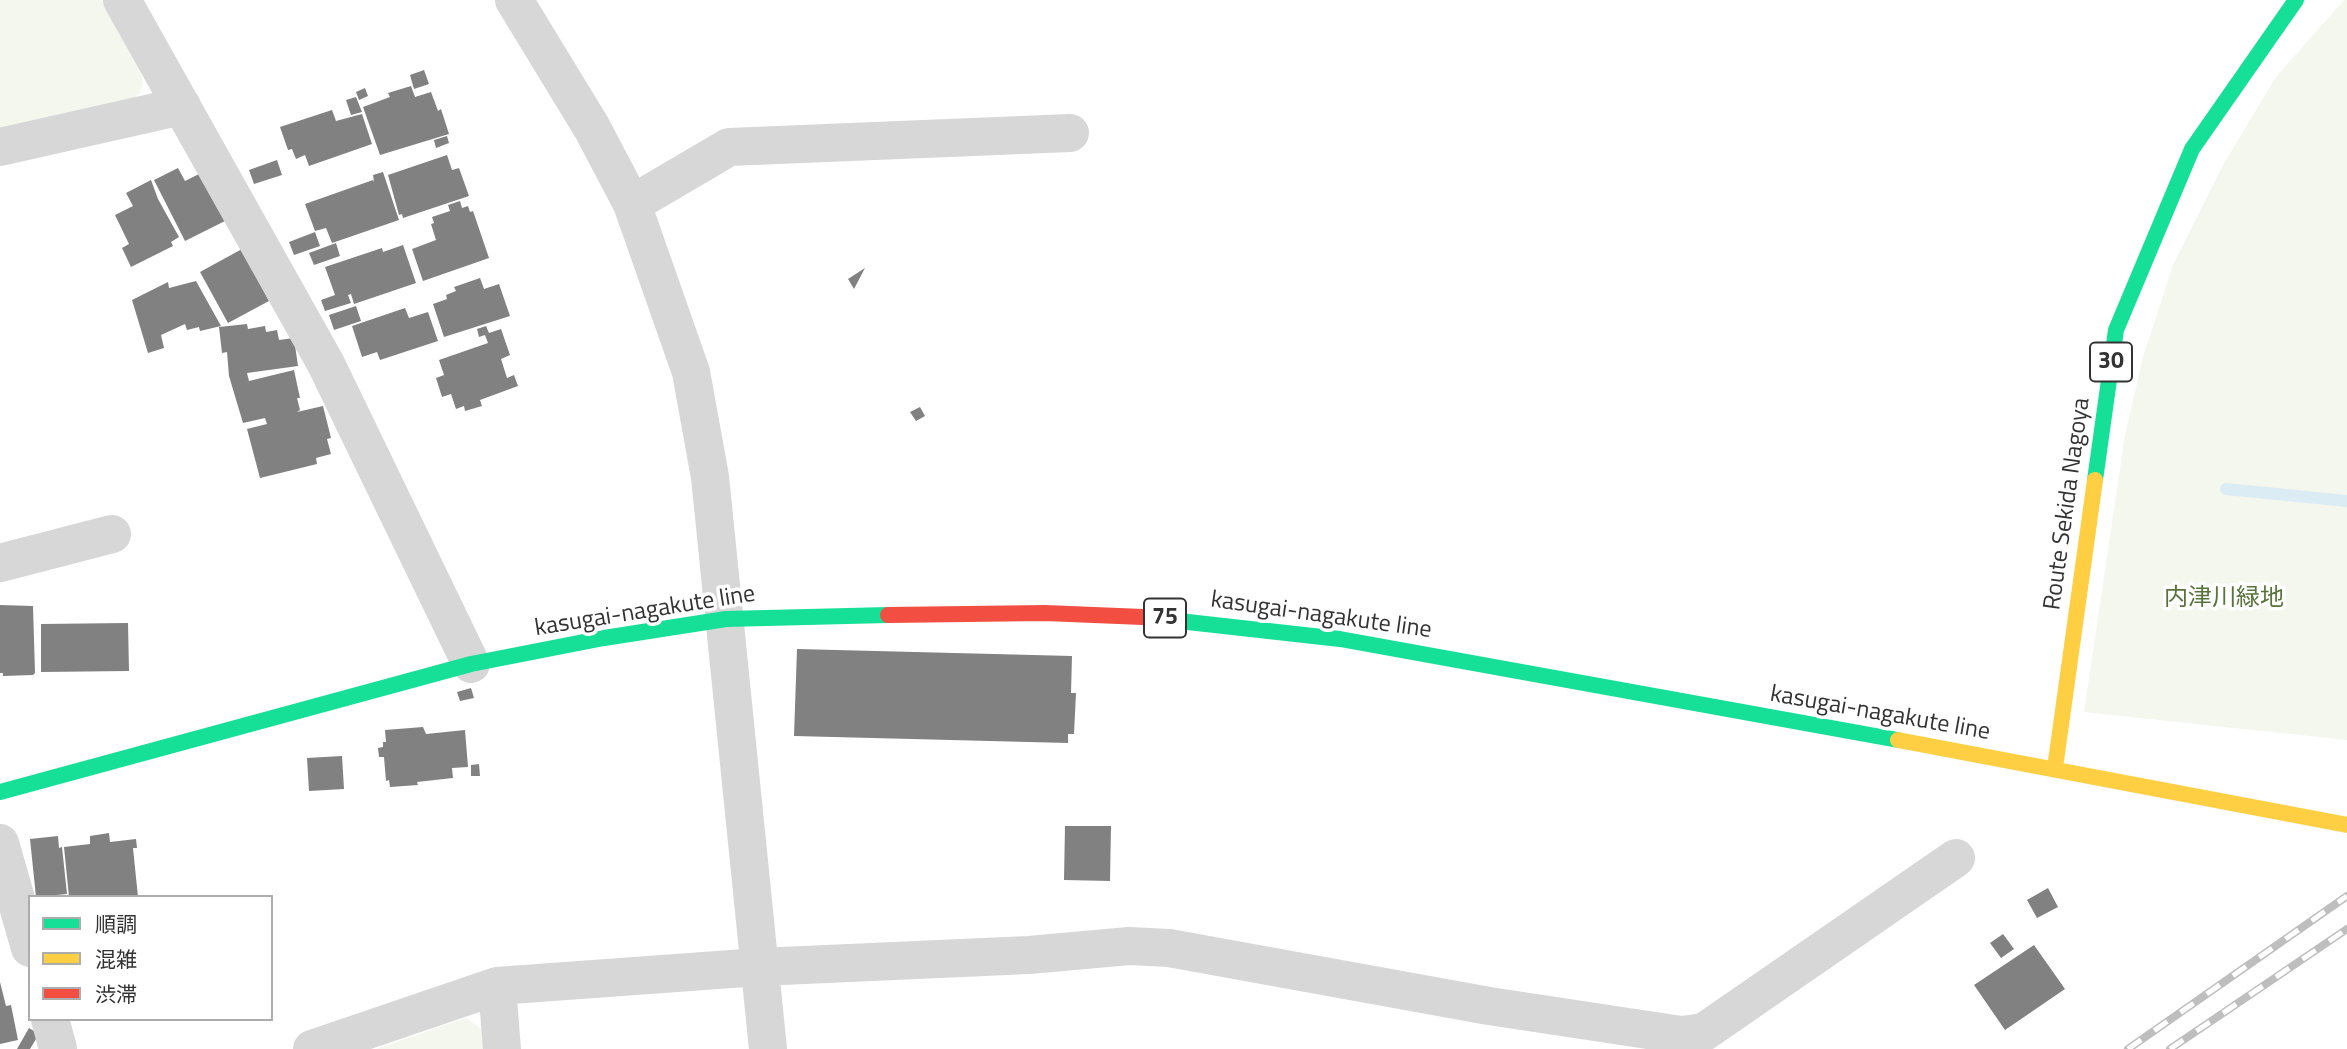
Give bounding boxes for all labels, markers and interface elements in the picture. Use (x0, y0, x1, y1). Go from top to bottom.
road number: 30 (2090, 342, 2132, 382)
street label: Route Sekida Nagoya (2039, 396, 2097, 612)
street label: kasugai-nagakute line (533, 580, 757, 644)
park label: 内津川緑地 (2164, 585, 2284, 613)
street label: kasugai-nagakute line (1209, 586, 1433, 646)
road number: 75 (1144, 598, 1186, 638)
street label: kasugai-nagakute line (1768, 680, 1992, 748)
legend (28, 895, 273, 1021)
text: 順調 (95, 908, 137, 940)
text: 混雑 (95, 943, 137, 975)
text: 渋滞 (95, 978, 137, 1010)

